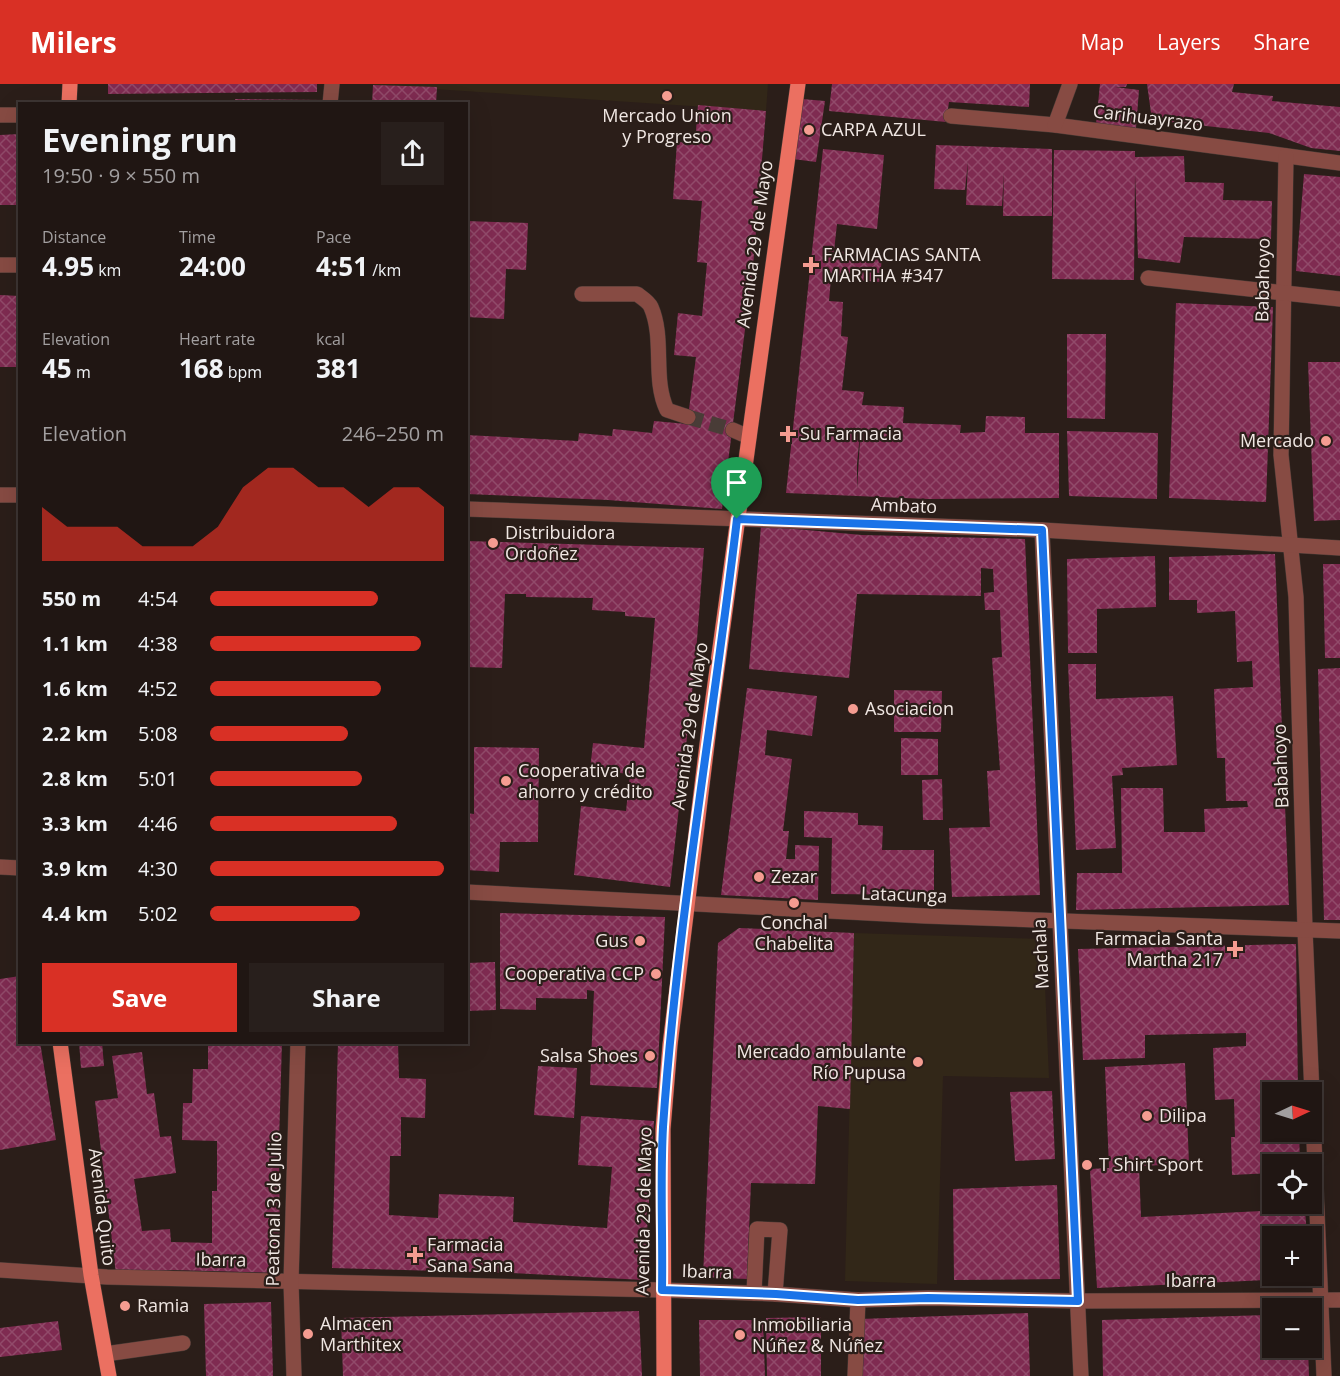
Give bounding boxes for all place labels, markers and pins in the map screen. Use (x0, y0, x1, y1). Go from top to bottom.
marker: Mercado Union y Progreso (660, 89, 674, 103)
place label: Mercado Union y Progreso (602, 103, 732, 148)
place label: CARPA AZUL (821, 117, 926, 141)
marker: CARPA AZUL (802, 123, 816, 137)
place label: FARMACIAS SANTA MARTHA #347 (823, 242, 981, 287)
marker: FARMACIAS SANTA MARTHA #347 (804, 258, 818, 272)
place label: Su Farmacia (800, 421, 902, 445)
marker: Su Farmacia (781, 427, 795, 441)
place label: Mercado (1240, 428, 1314, 452)
marker: Mercado (1319, 434, 1333, 448)
pin (711, 457, 762, 519)
place label: Distribuidora Ordoñez (505, 520, 615, 565)
marker: Distribuidora Ordoñez (486, 536, 500, 550)
place label: Asociacion (865, 696, 954, 720)
marker: Asociacion (846, 702, 860, 716)
place label: Cooperativa de ahorro y crédito (518, 758, 653, 803)
marker: Cooperativa de ahorro y crédito (499, 774, 513, 788)
place label: Zezar (771, 864, 818, 888)
marker: Zezar (752, 870, 766, 884)
marker: Conchal Chabelita (787, 896, 801, 910)
place label: Conchal Chabelita (754, 910, 834, 955)
place label: Farmacia Santa Martha 217 (1095, 926, 1223, 971)
place label: Gus (595, 928, 628, 952)
marker: Gus (633, 934, 647, 948)
marker: Farmacia Santa Martha 217 (1228, 942, 1242, 956)
place label: Cooperativa CCP (504, 961, 644, 985)
marker: Cooperativa CCP (649, 967, 663, 981)
place label: Mercado ambulante Río Pupusa (736, 1039, 906, 1084)
place label: Salsa Shoes (540, 1043, 638, 1067)
marker: Salsa Shoes (643, 1049, 657, 1063)
marker: Mercado ambulante Río Pupusa (911, 1055, 925, 1069)
place label: Dilipa (1159, 1103, 1207, 1127)
marker: Dilipa (1140, 1109, 1154, 1123)
place label: T Shirt Sport (1099, 1152, 1203, 1176)
marker: T Shirt Sport (1080, 1158, 1094, 1172)
place label: Farmacia Sana Sana (427, 1232, 514, 1277)
marker: Farmacia Sana Sana (408, 1248, 422, 1262)
place label: Ramia (137, 1293, 189, 1317)
marker: Ramia (118, 1299, 132, 1313)
place label: Almacen Marthitex (320, 1311, 402, 1356)
place label: Inmobiliaria Núñez & Núñez (752, 1312, 883, 1357)
marker: Almacen Marthitex (301, 1327, 315, 1341)
marker: Inmobiliaria Núñez & Núñez (733, 1328, 747, 1342)

